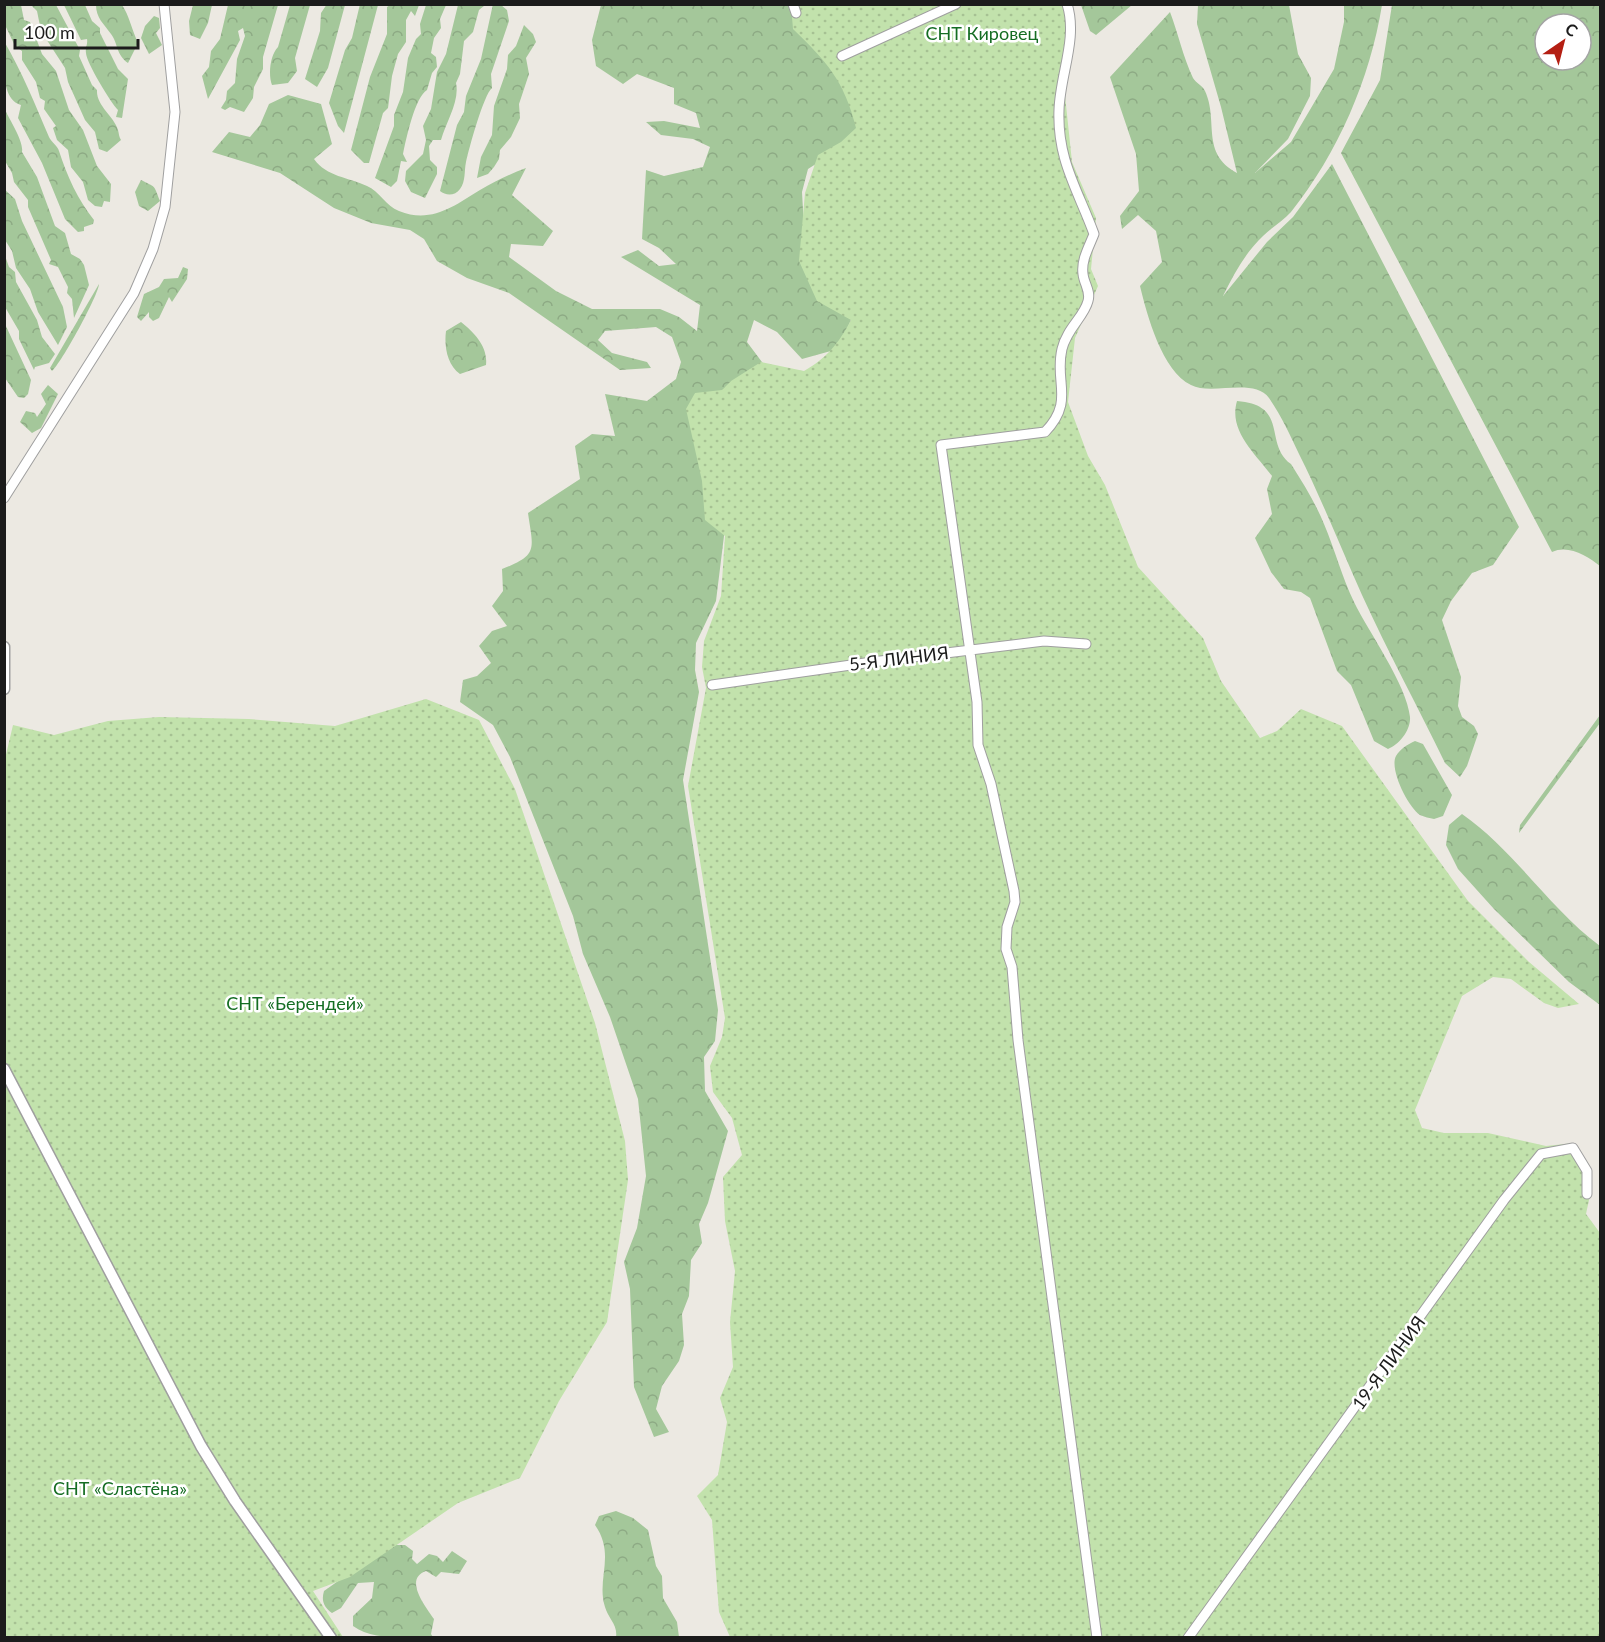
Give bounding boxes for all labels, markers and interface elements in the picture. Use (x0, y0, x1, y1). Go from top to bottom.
scale bar (15, 12, 138, 50)
north arrow (1533, 12, 1593, 72)
text: С (1562, 18, 1582, 40)
text: 100 m (24, 21, 75, 43)
park label: СНТ Кировец (926, 22, 1039, 44)
street label: 5-Я ЛИНИЯ (848, 641, 950, 675)
park label: СНТ «Берендей» (226, 992, 364, 1014)
street label: 19-Я ЛИНИЯ (1347, 1311, 1430, 1414)
park label: СНТ «Сластёна» (53, 1477, 187, 1499)

